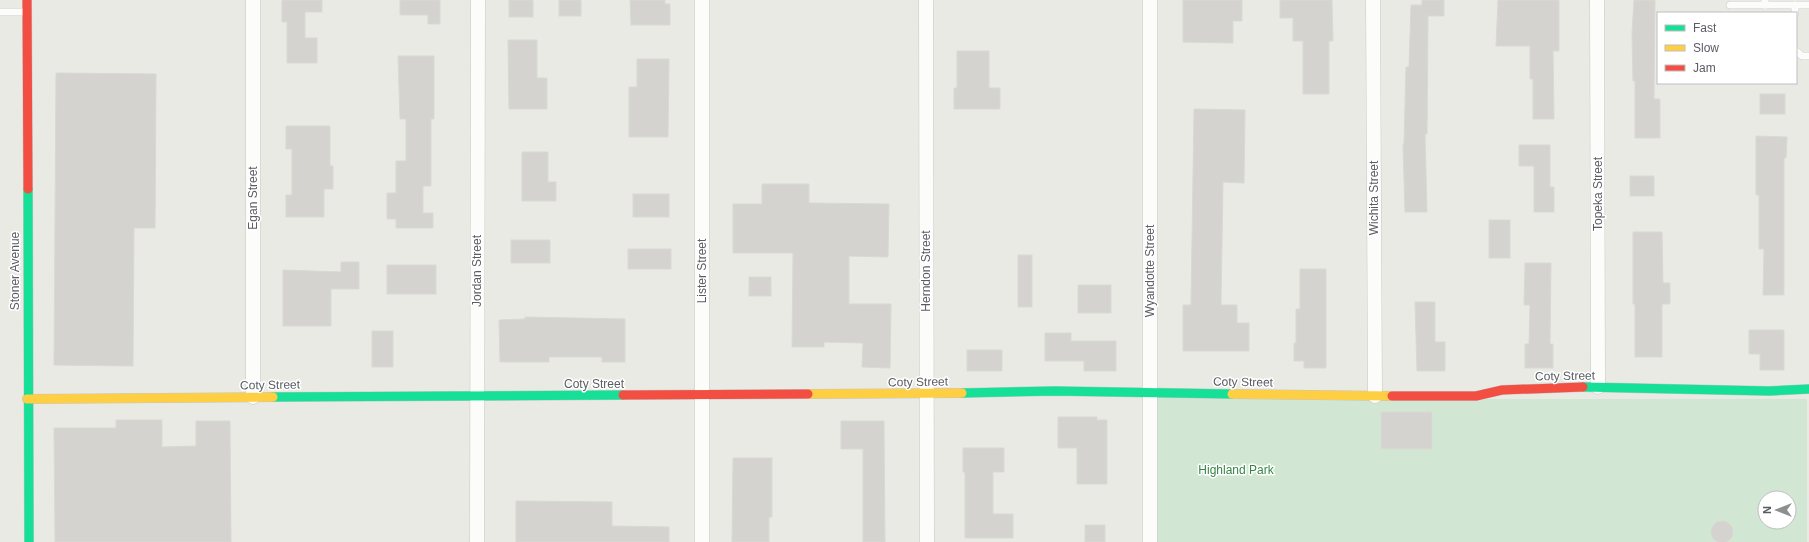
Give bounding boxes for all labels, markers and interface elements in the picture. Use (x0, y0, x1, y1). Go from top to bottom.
legend (1657, 12, 1797, 84)
text: Fast (1693, 21, 1717, 35)
text: Slow (1693, 41, 1719, 55)
text: Jam (1693, 61, 1716, 75)
street label: Topeka Street (1591, 156, 1605, 231)
street label: Wichita Street (1367, 160, 1381, 235)
street label: Egan Street (246, 166, 260, 230)
street label: Wyandotte Street (1143, 224, 1157, 317)
street label: Herndon Street (919, 230, 933, 312)
street label: Stoner Avenue (8, 231, 22, 310)
street label: Jordan Street (470, 234, 484, 307)
street label: Lister Street (695, 238, 709, 303)
street label: Coty Street (1535, 368, 1596, 384)
street label: Coty Street (888, 374, 949, 390)
street label: Coty Street (1213, 374, 1274, 390)
street label: Coty Street (240, 377, 301, 393)
street label: Coty Street (564, 377, 625, 391)
park label: Highland Park (1198, 463, 1275, 477)
north arrow (1757, 490, 1797, 530)
text: N (1761, 506, 1773, 514)

